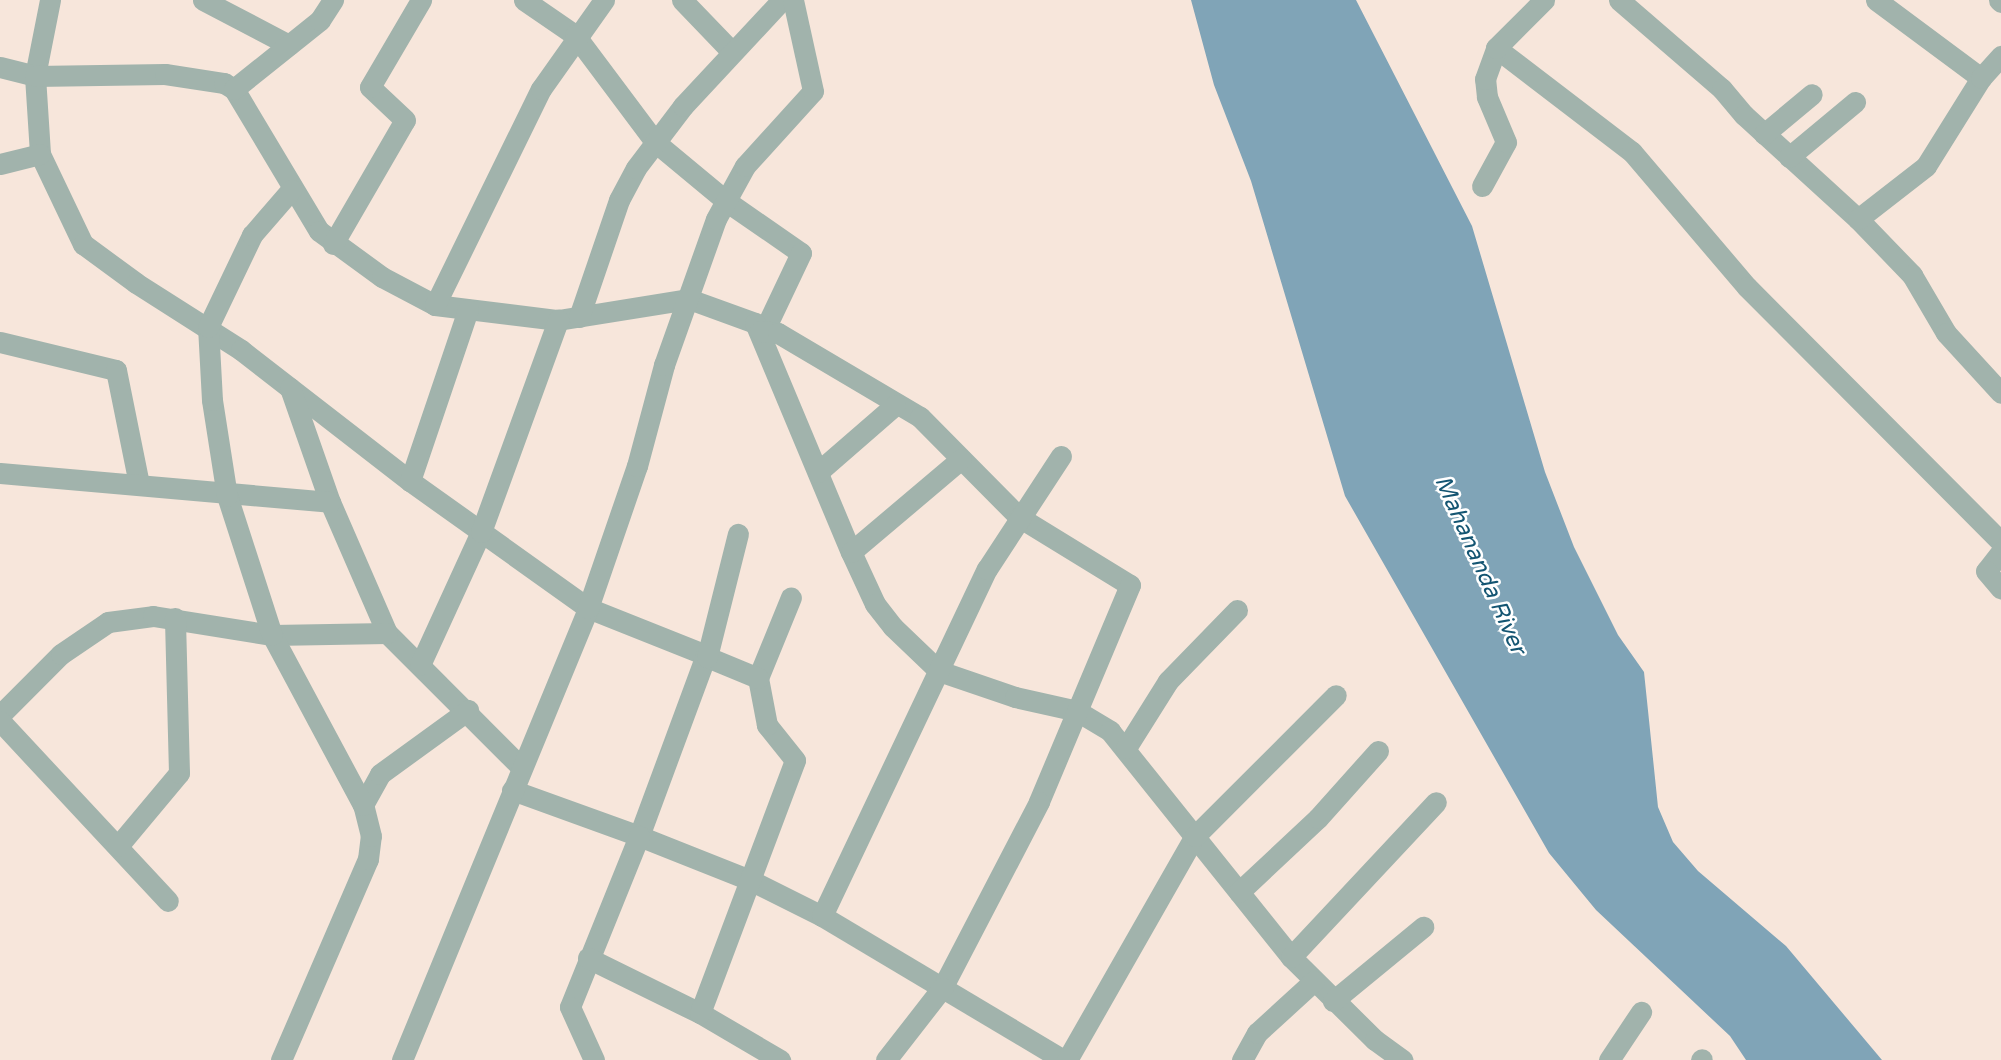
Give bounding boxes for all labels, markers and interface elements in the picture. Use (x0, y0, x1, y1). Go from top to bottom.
water label: Mahananda River (1428, 472, 1532, 658)

